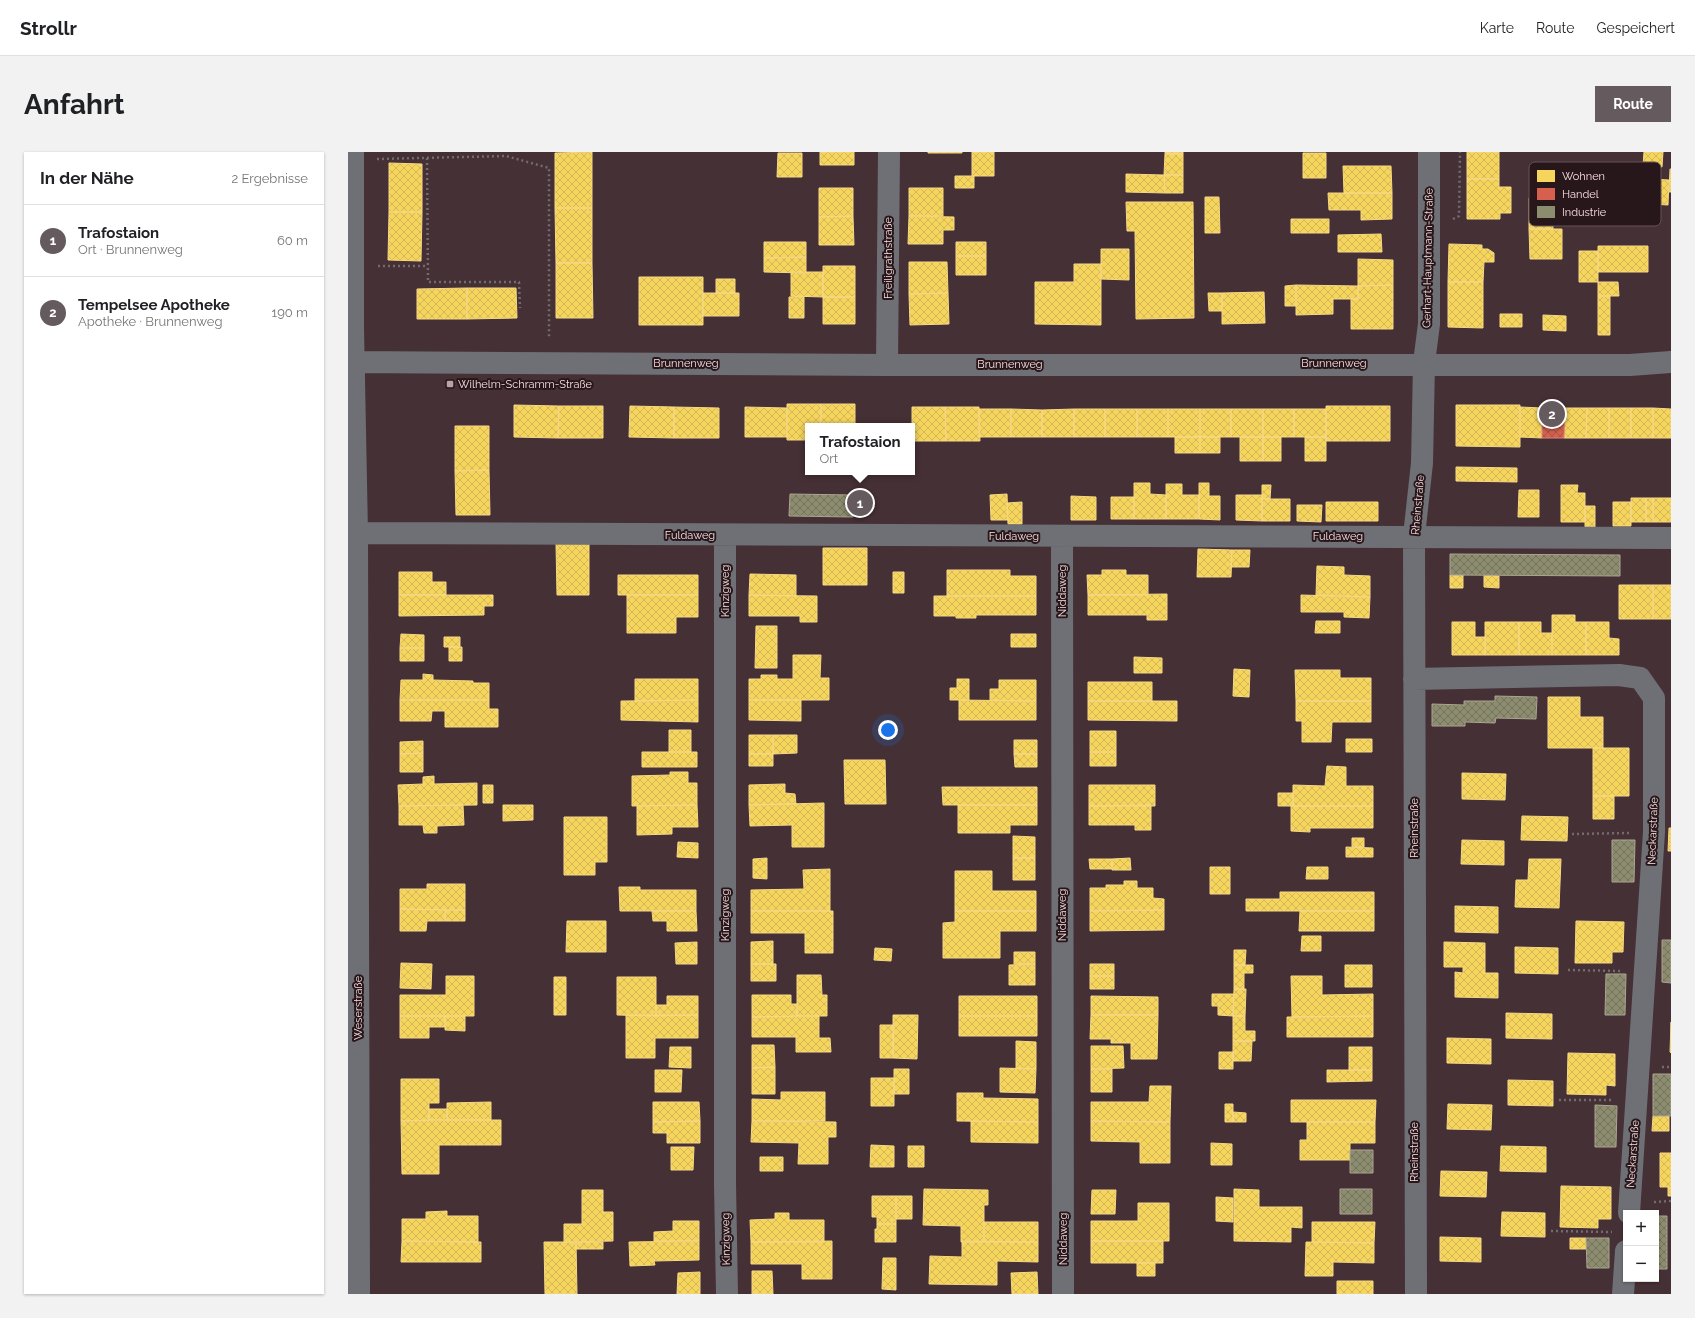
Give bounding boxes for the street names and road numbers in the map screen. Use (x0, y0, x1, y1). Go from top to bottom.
street label: Gerhart-Hauptmann-Straße (1420, 187, 1436, 328)
street label: Freiligrathstraße (882, 216, 895, 299)
street label: Brunnenweg (653, 357, 719, 370)
street label: Brunnenweg (1301, 357, 1367, 370)
street label: Brunnenweg (977, 358, 1043, 371)
street label: Rheinstraße (1409, 474, 1427, 536)
street label: Fuldaweg (665, 529, 715, 542)
street label: Fuldaweg (989, 530, 1039, 543)
street label: Fuldaweg (1313, 530, 1363, 543)
street label: Kinzigweg (719, 565, 732, 617)
street label: Niddaweg (1056, 565, 1069, 617)
street label: Neckarstraße (1645, 796, 1661, 865)
street label: Rheinstraße (1408, 797, 1421, 858)
street label: Kinzigweg (719, 889, 732, 941)
street label: Niddaweg (1056, 889, 1069, 941)
street label: Weserstraße (352, 975, 365, 1040)
street label: Neckarstraße (1624, 1119, 1642, 1188)
street label: Rheinstraße (1408, 1121, 1421, 1182)
street label: Kinzigweg (719, 1213, 733, 1265)
street label: Niddaweg (1057, 1213, 1070, 1265)

